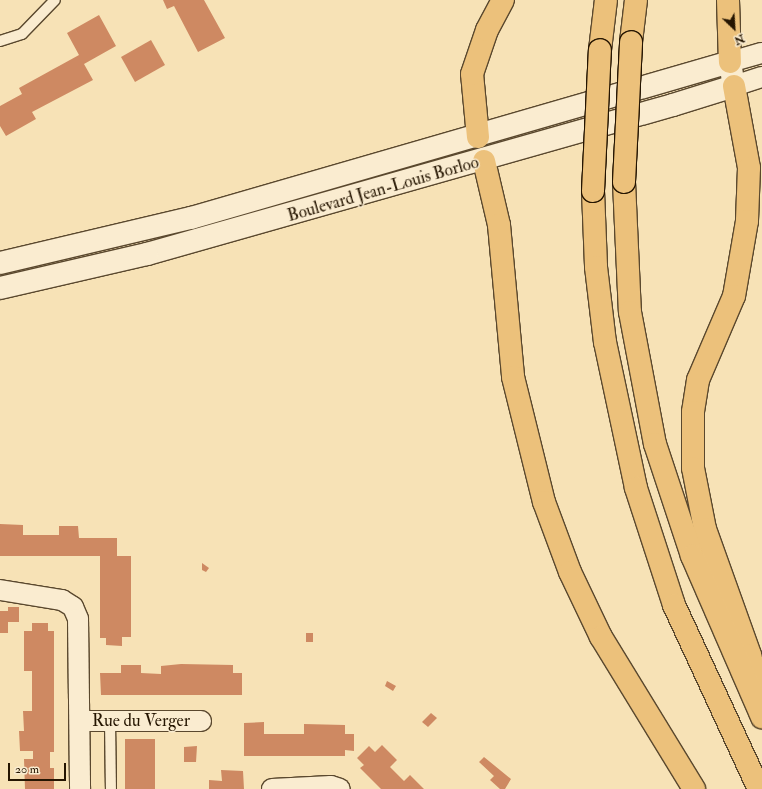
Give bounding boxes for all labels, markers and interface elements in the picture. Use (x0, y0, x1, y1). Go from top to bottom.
north arrow (714, 8, 754, 48)
text: N (732, 31, 747, 47)
street label: Boulevard Jean-Louis Borloo (285, 152, 481, 226)
street label: Rue du Verger (92, 711, 190, 731)
scale bar (10, 755, 68, 781)
text: 20 m (15, 762, 39, 777)

